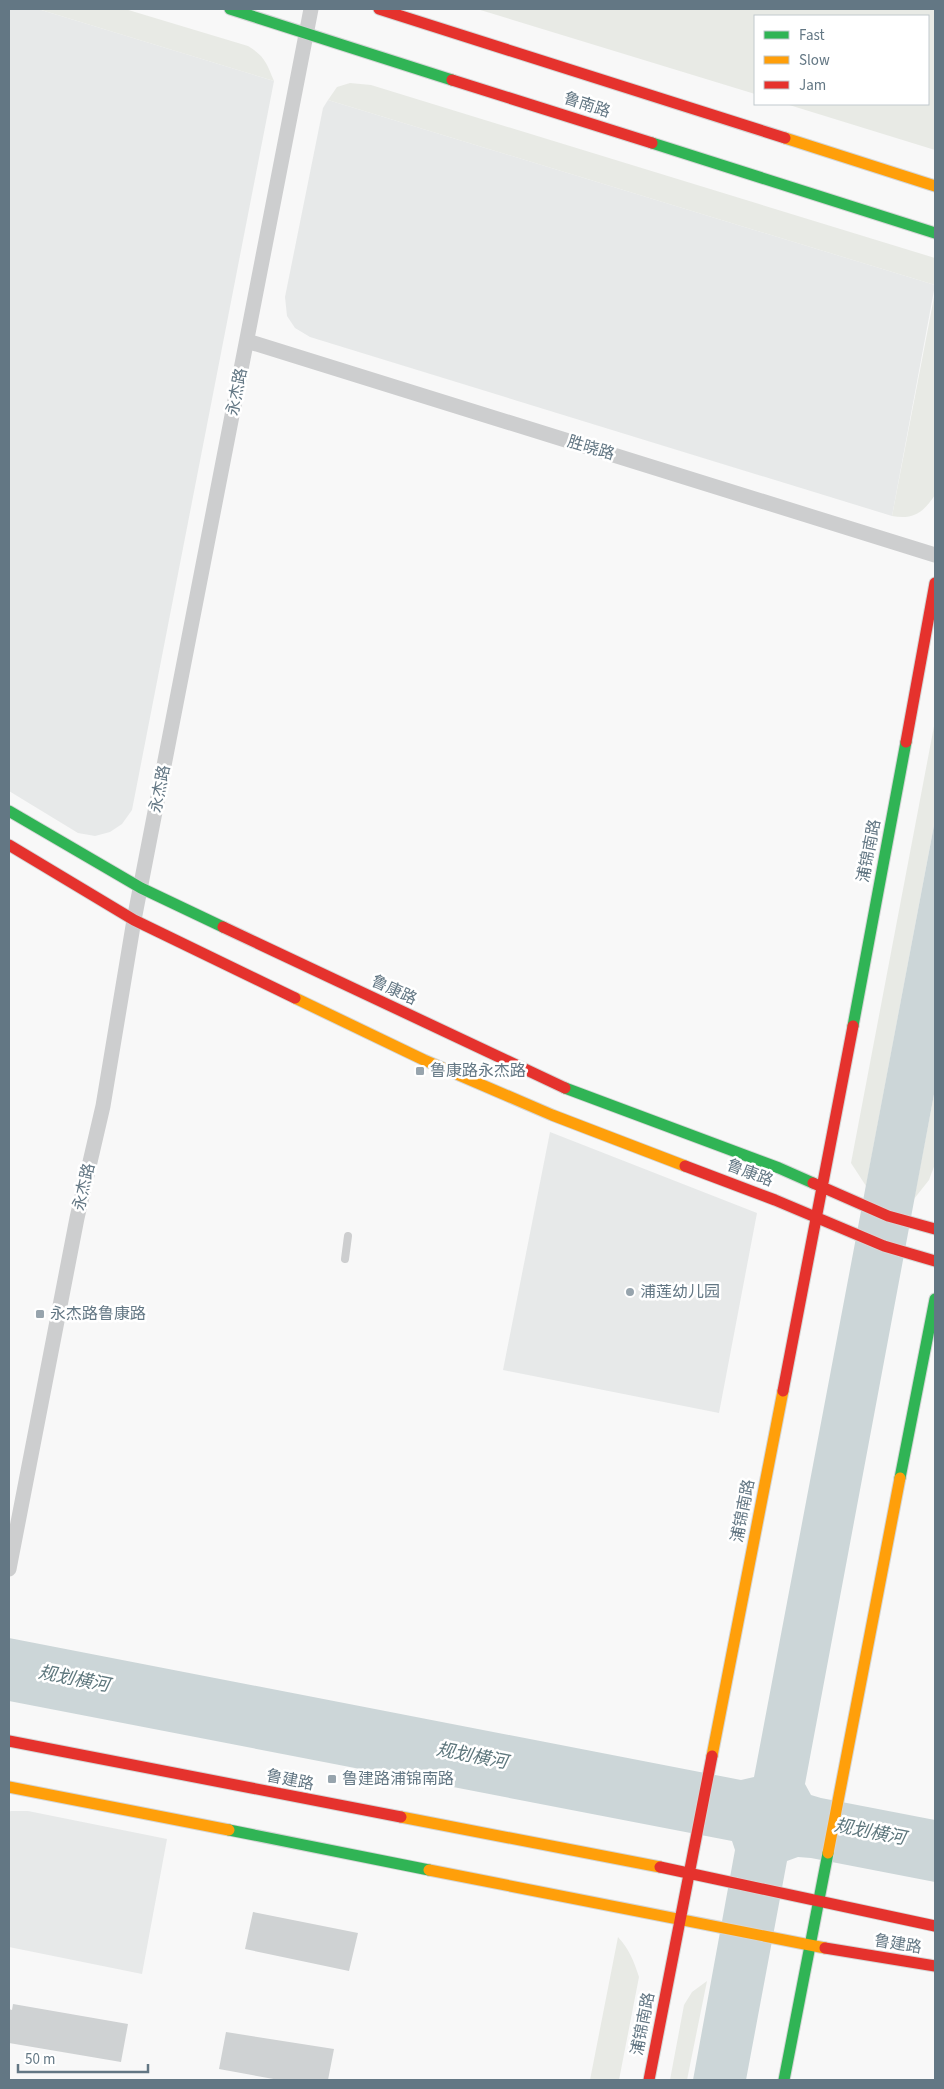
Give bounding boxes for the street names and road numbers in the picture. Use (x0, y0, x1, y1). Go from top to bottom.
street label: 鲁南路 (561, 87, 613, 123)
street label: 永杰路 (222, 366, 252, 418)
street label: 胜晓路 (565, 430, 617, 466)
street label: 永杰路 (145, 763, 175, 815)
street label: 浦锦南路 (852, 817, 886, 885)
street label: 鲁康路 (368, 970, 420, 1010)
street label: 鲁康路 (724, 1154, 776, 1192)
street label: 永杰路 (68, 1161, 100, 1213)
street label: 浦锦南路 (726, 1477, 760, 1545)
street label: 鲁建路 (264, 1765, 316, 1795)
street label: 鲁建路 (873, 1929, 923, 1959)
street label: 浦锦南路 (626, 1990, 660, 2058)

